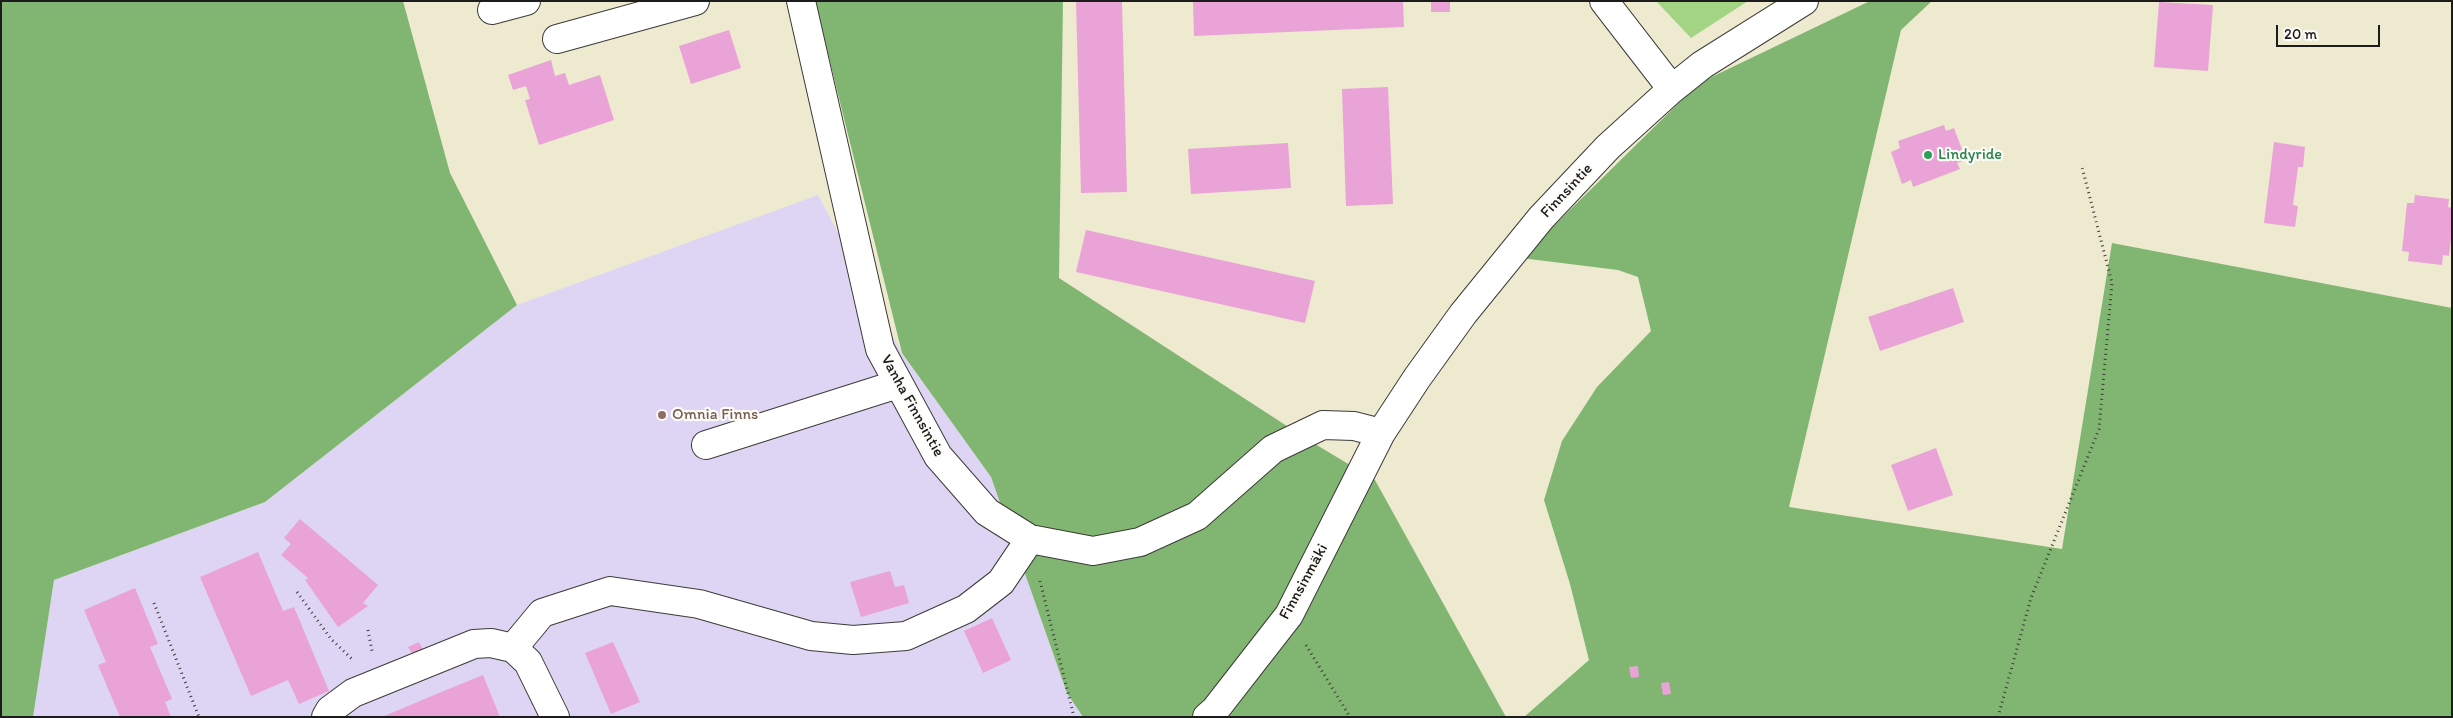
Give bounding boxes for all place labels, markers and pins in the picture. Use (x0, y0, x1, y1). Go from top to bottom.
place label: Lindyride (1938, 145, 2002, 165)
marker: Lindyride (1922, 149, 1934, 161)
place label: Omnia Finns (672, 405, 758, 425)
marker: Omnia Finns (656, 409, 668, 421)

